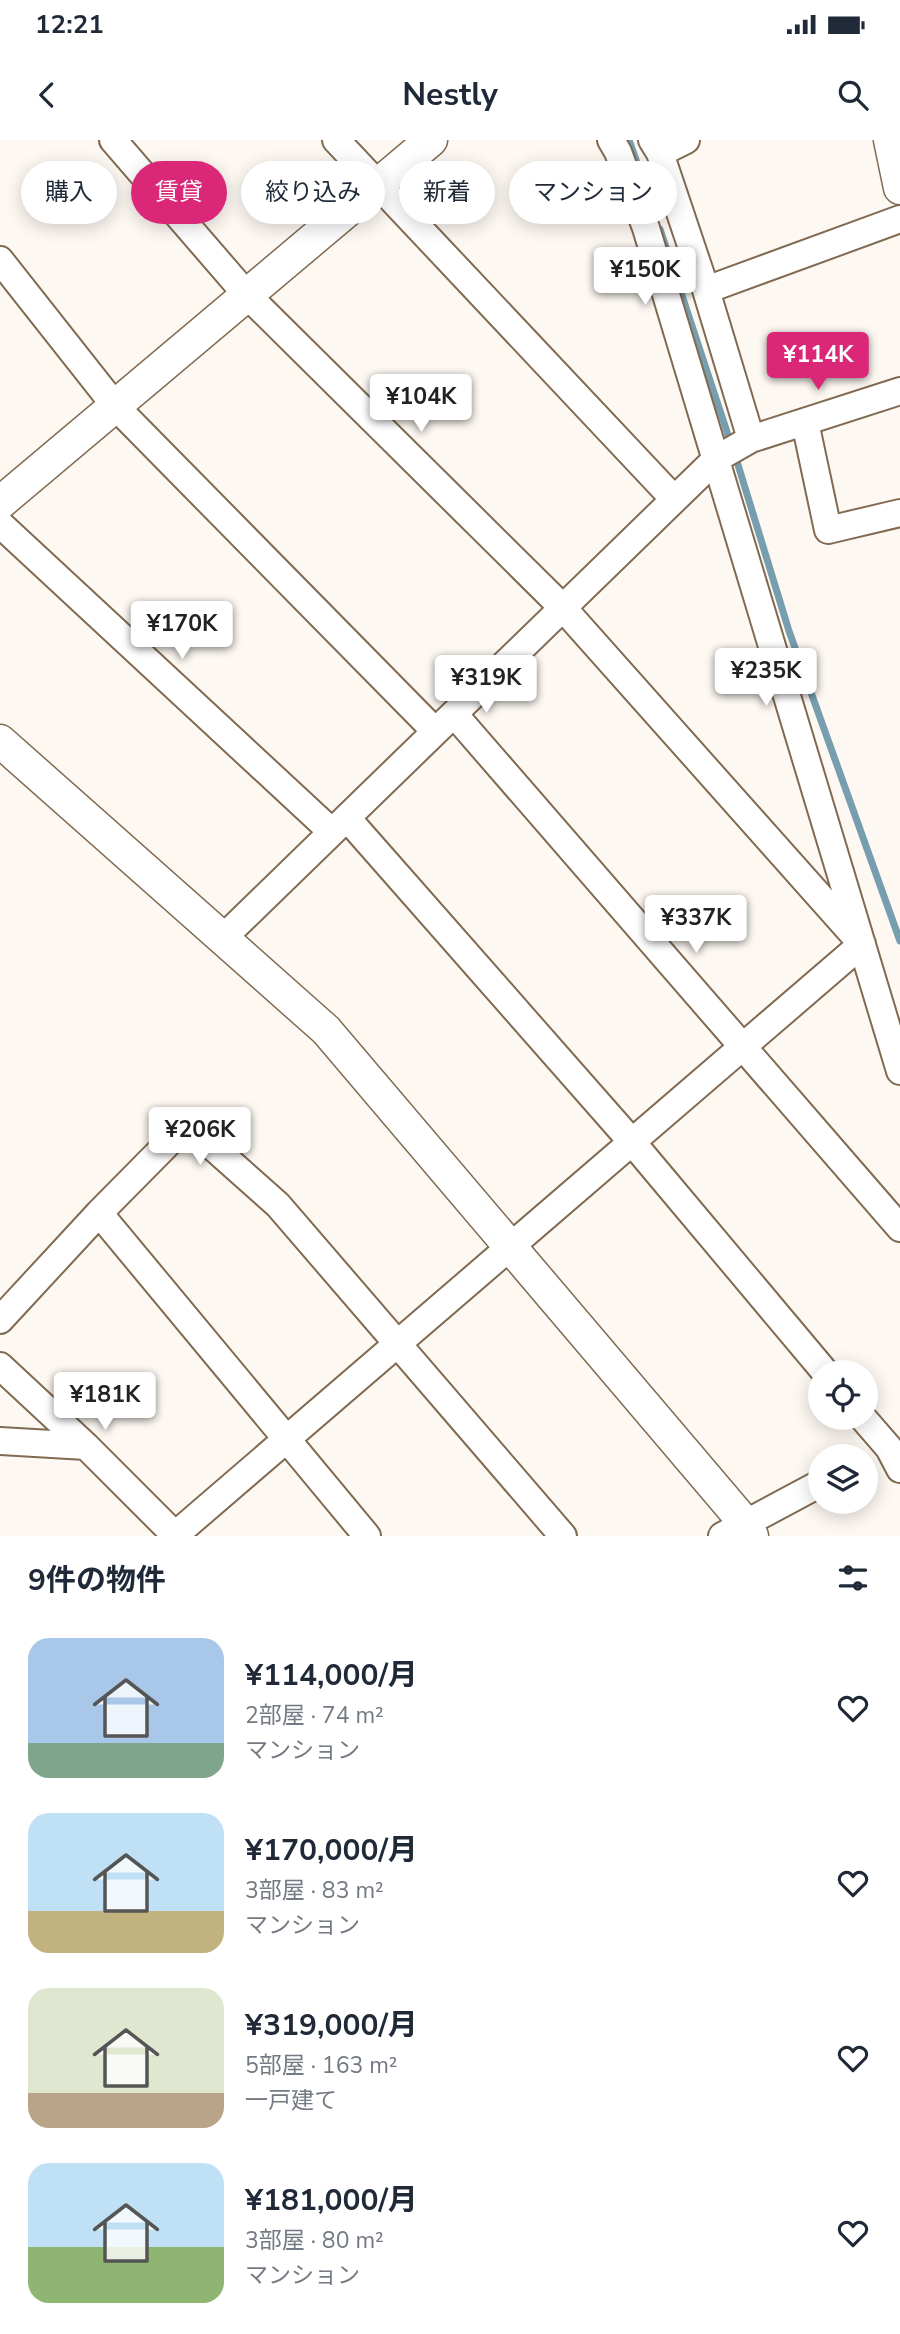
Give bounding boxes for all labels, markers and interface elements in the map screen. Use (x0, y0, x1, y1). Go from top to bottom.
text: 12:21 (35, 7, 104, 42)
text: Nestly (402, 73, 498, 116)
icon: back (28, 76, 66, 114)
icon: search (834, 76, 872, 114)
chip: 購入 (21, 161, 117, 224)
chip: 賃貸 (131, 161, 227, 224)
chip: 絞り込み (241, 161, 385, 224)
chip: 新着 (399, 161, 495, 224)
chip: マンション (509, 161, 677, 224)
pin: ¥150K (596, 248, 694, 307)
text: ¥150K (610, 254, 680, 285)
pin: ¥114K (769, 332, 867, 392)
text: ¥114K (783, 339, 853, 370)
pin: ¥104K (372, 374, 470, 434)
text: ¥104K (386, 381, 456, 412)
pin: ¥170K (133, 602, 231, 661)
text: ¥170K (147, 608, 217, 639)
pin: ¥235K (717, 648, 815, 708)
text: ¥235K (731, 655, 801, 686)
pin: ¥319K (437, 656, 535, 715)
text: ¥319K (451, 662, 521, 693)
pin: ¥337K (647, 896, 745, 955)
text: ¥337K (661, 902, 731, 933)
pin: ¥206K (151, 1108, 249, 1167)
text: ¥206K (165, 1114, 235, 1145)
map controls (808, 1360, 878, 1514)
button: locate (808, 1360, 878, 1430)
pin: ¥181K (56, 1372, 154, 1432)
text: ¥181K (70, 1379, 140, 1410)
button: layers (808, 1444, 878, 1514)
icon: filters (834, 1559, 872, 1597)
text: 9件の物件 (28, 1560, 166, 1601)
text: ¥114,000/月 (245, 1655, 418, 1696)
icon: home (84, 1666, 168, 1750)
icon: heart (834, 1689, 872, 1727)
text: 2部屋 · 74 m² (245, 1700, 384, 1731)
text: マンション (245, 1735, 360, 1766)
text: ¥170,000/月 (245, 1830, 418, 1871)
icon: home (84, 1841, 168, 1925)
icon: heart (834, 1864, 872, 1902)
text: 3部屋 · 83 m² (245, 1875, 384, 1906)
text: マンション (245, 1910, 360, 1941)
text: ¥319,000/月 (245, 2005, 418, 2046)
icon: home (84, 2016, 168, 2100)
icon: heart (834, 2039, 872, 2077)
text: 5部屋 · 163 m² (245, 2050, 398, 2081)
text: 一戸建て (245, 2085, 337, 2116)
text: ¥181,000/月 (245, 2180, 418, 2221)
icon: home (84, 2191, 168, 2275)
icon: heart (834, 2214, 872, 2252)
text: 3部屋 · 80 m² (245, 2225, 384, 2256)
text: マンション (245, 2260, 360, 2291)

